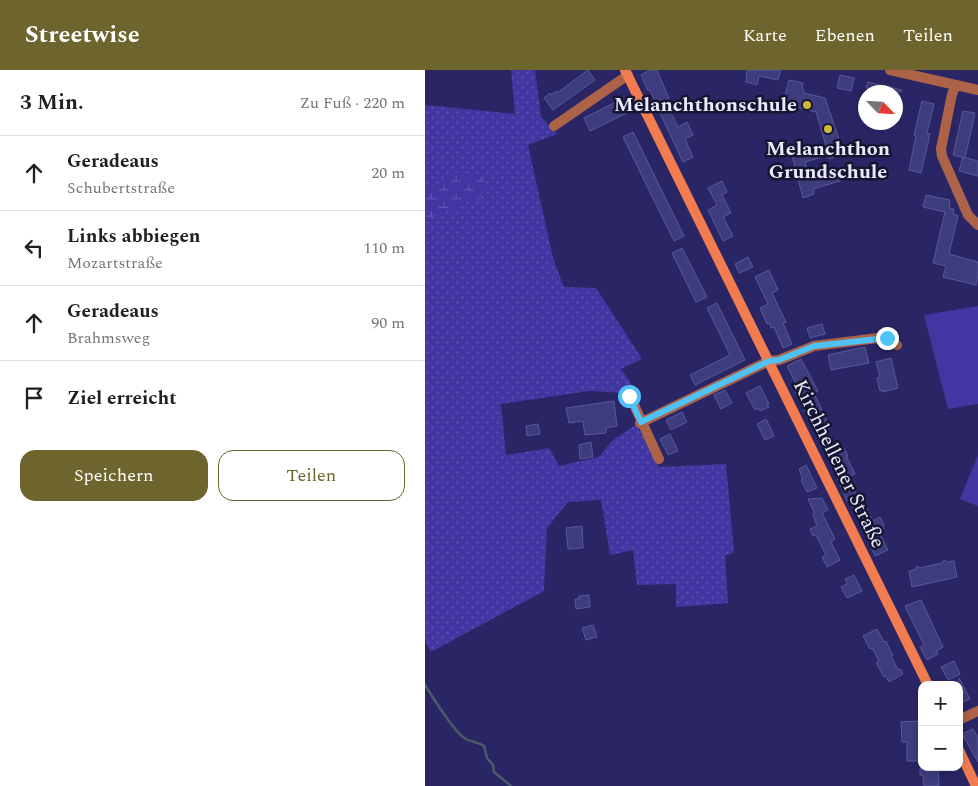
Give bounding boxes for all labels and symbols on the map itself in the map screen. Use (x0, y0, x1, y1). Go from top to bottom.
north arrow (858, 85, 903, 130)
place label: Melanchthonschule (614, 90, 797, 120)
marker: Melanchthonschule (801, 99, 813, 111)
marker: Melanchthon Grundschule (822, 123, 834, 135)
place label: Melanchthon Grundschule (766, 134, 890, 187)
route end (876, 327, 899, 350)
street label: Kirchhellener Straße (785, 375, 893, 553)
route start (618, 385, 641, 408)

